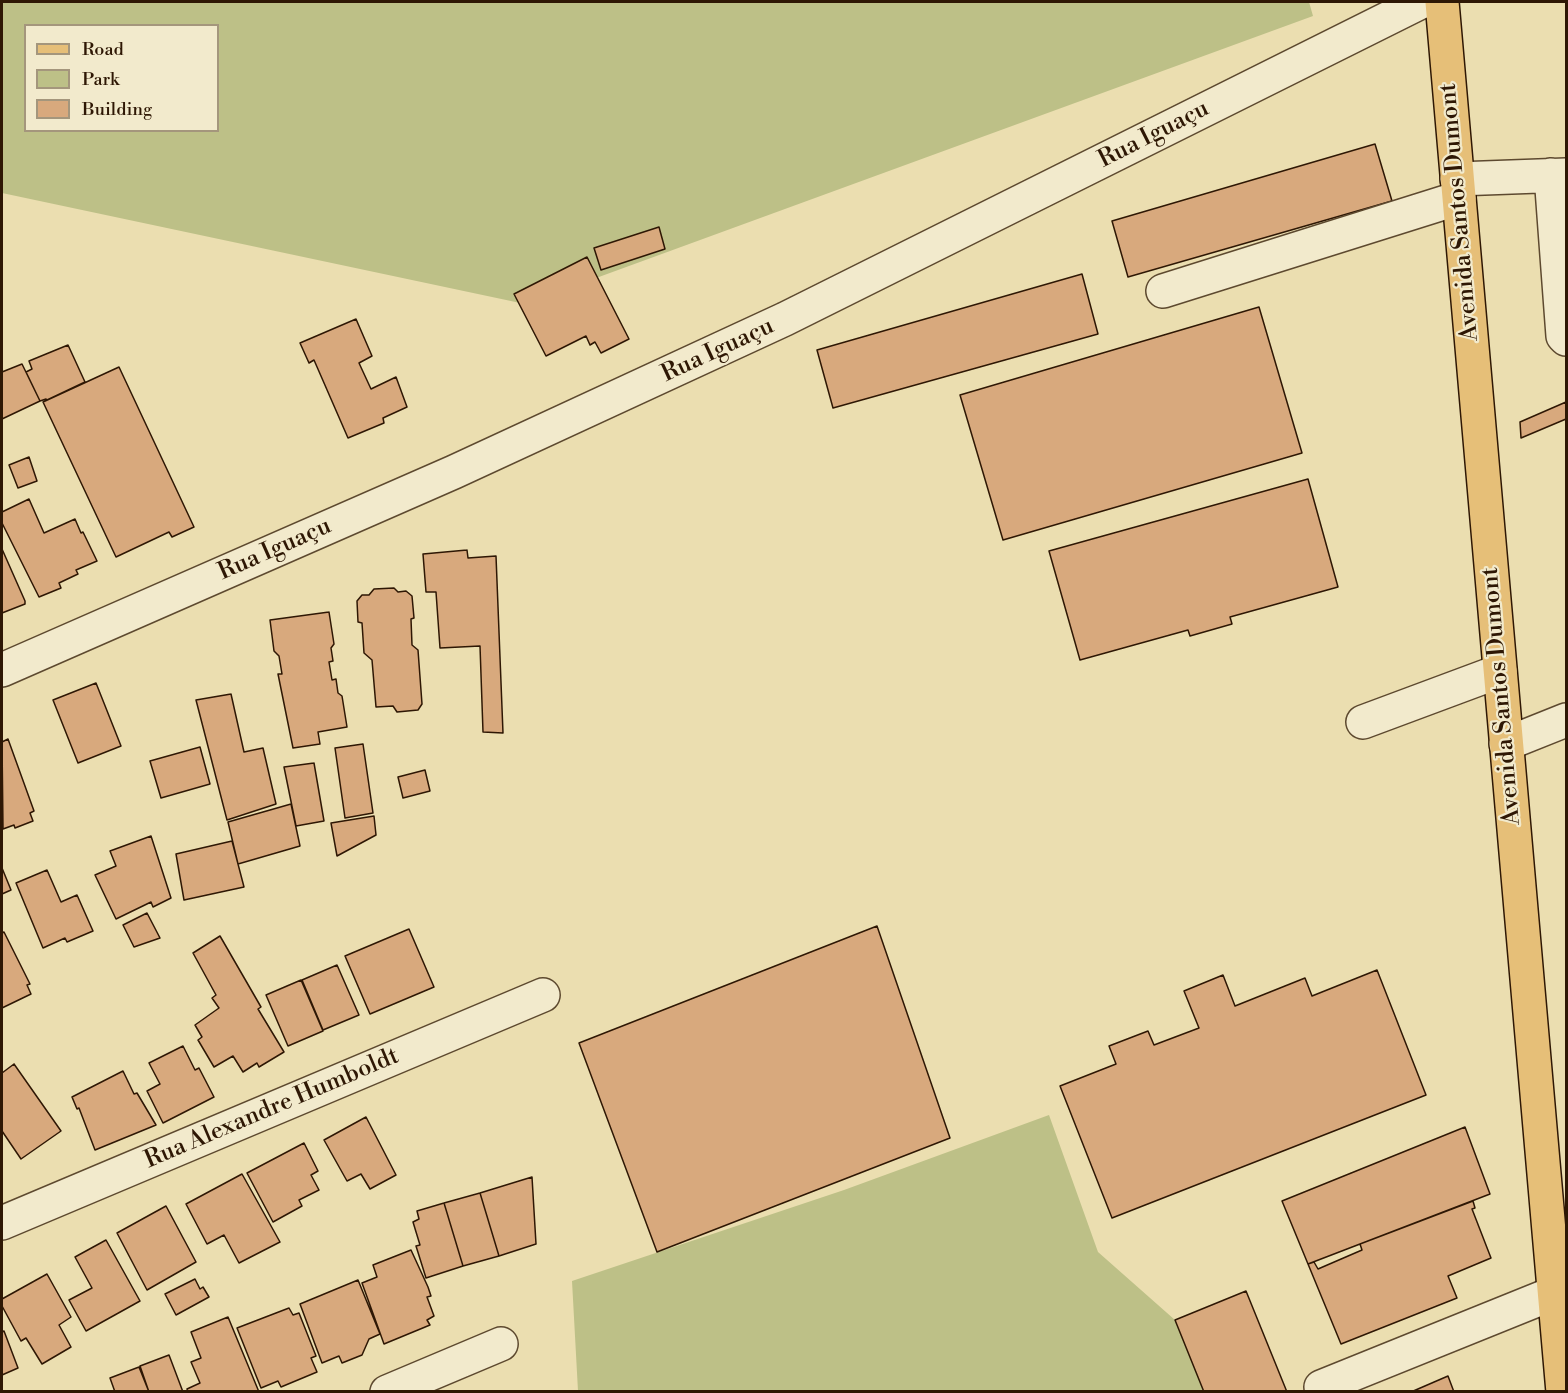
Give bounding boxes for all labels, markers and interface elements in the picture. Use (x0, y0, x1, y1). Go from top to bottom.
legend (24, 24, 219, 132)
text: Road (82, 38, 124, 61)
text: Park (82, 68, 119, 91)
street label: Avenida Santos Dumont (1434, 82, 1486, 342)
street label: Rua Iguaçu (1094, 95, 1214, 175)
text: Building (82, 98, 152, 121)
street label: Rua Iguaçu (657, 312, 779, 390)
street label: Rua Iguaçu (214, 512, 336, 588)
street label: Avenida Santos Dumont (1476, 566, 1528, 826)
street label: Rua Alexandre Humboldt (141, 1042, 403, 1176)

